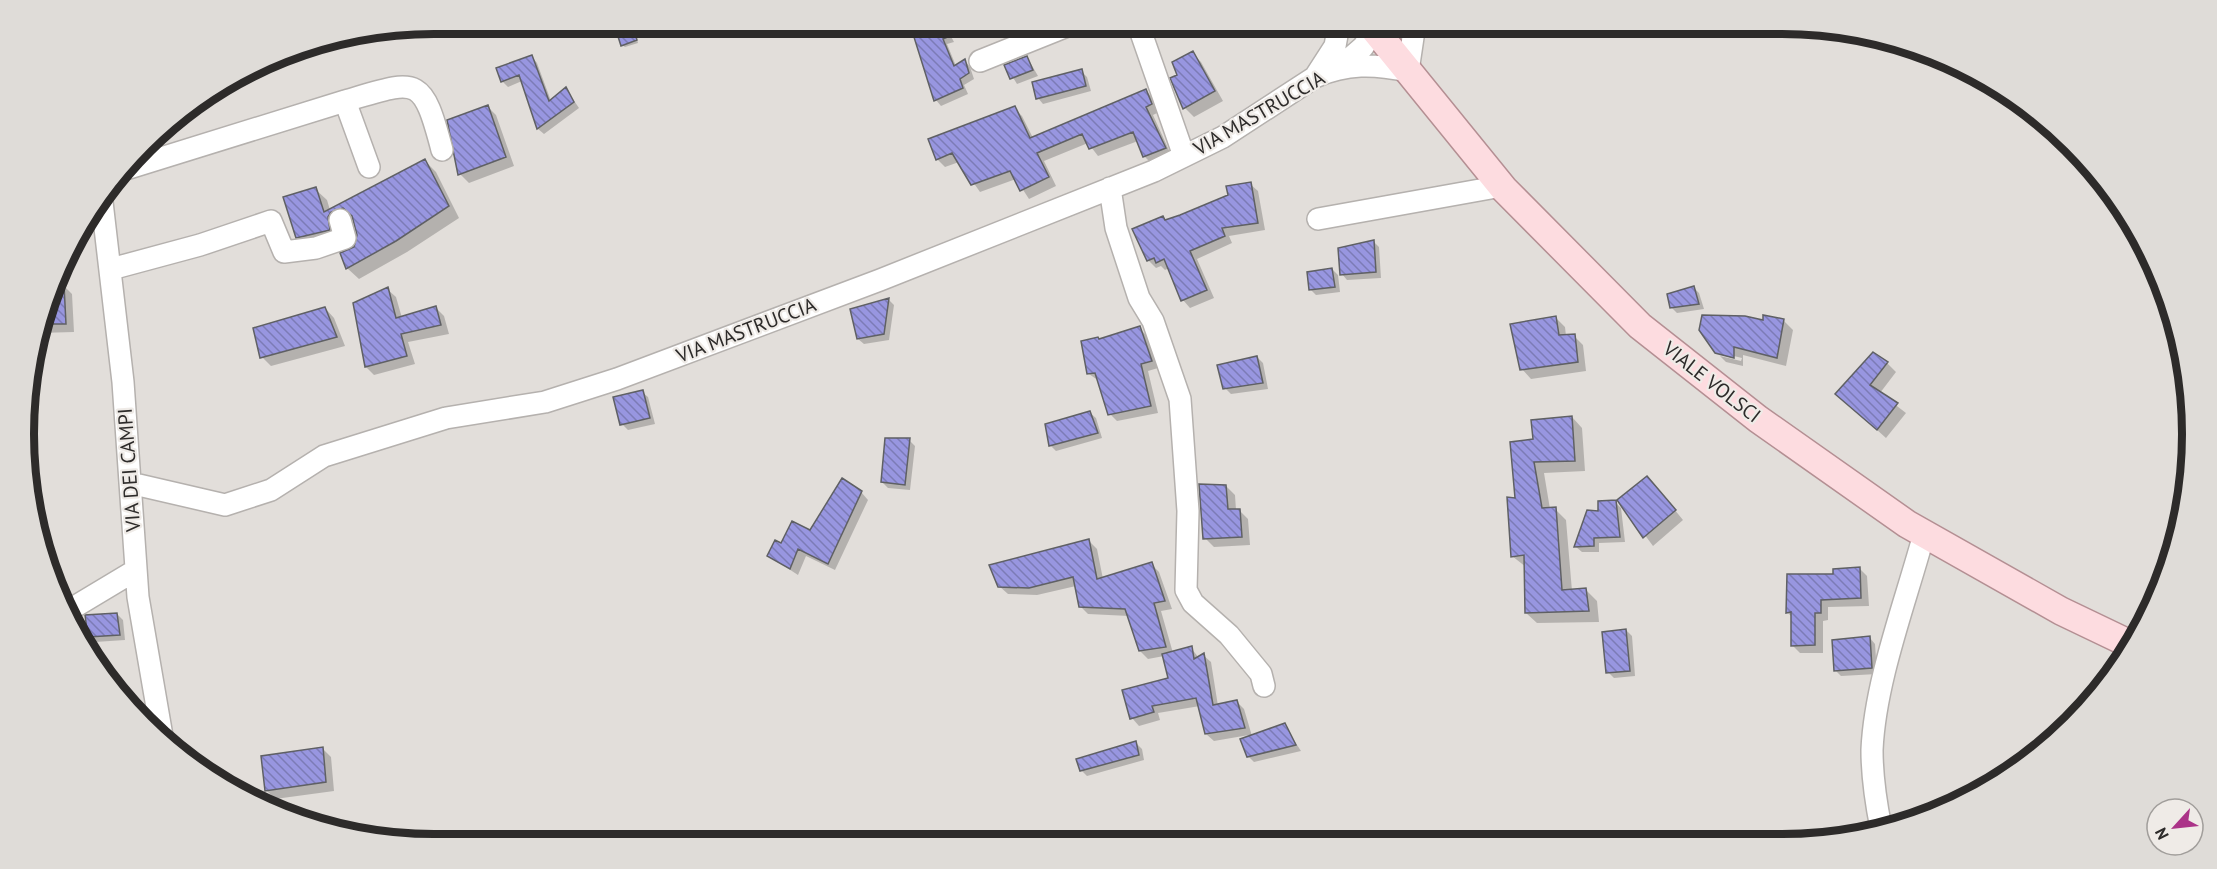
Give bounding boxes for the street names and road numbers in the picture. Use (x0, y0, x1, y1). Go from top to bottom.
street label: VIA MASTRUCCIA (1188, 65, 1330, 162)
street label: VIA MASTRUCCIA (672, 291, 820, 369)
street label: VIALE VOLSCI (1657, 335, 1766, 428)
street label: VIA DEI CAMPI (112, 407, 146, 534)

